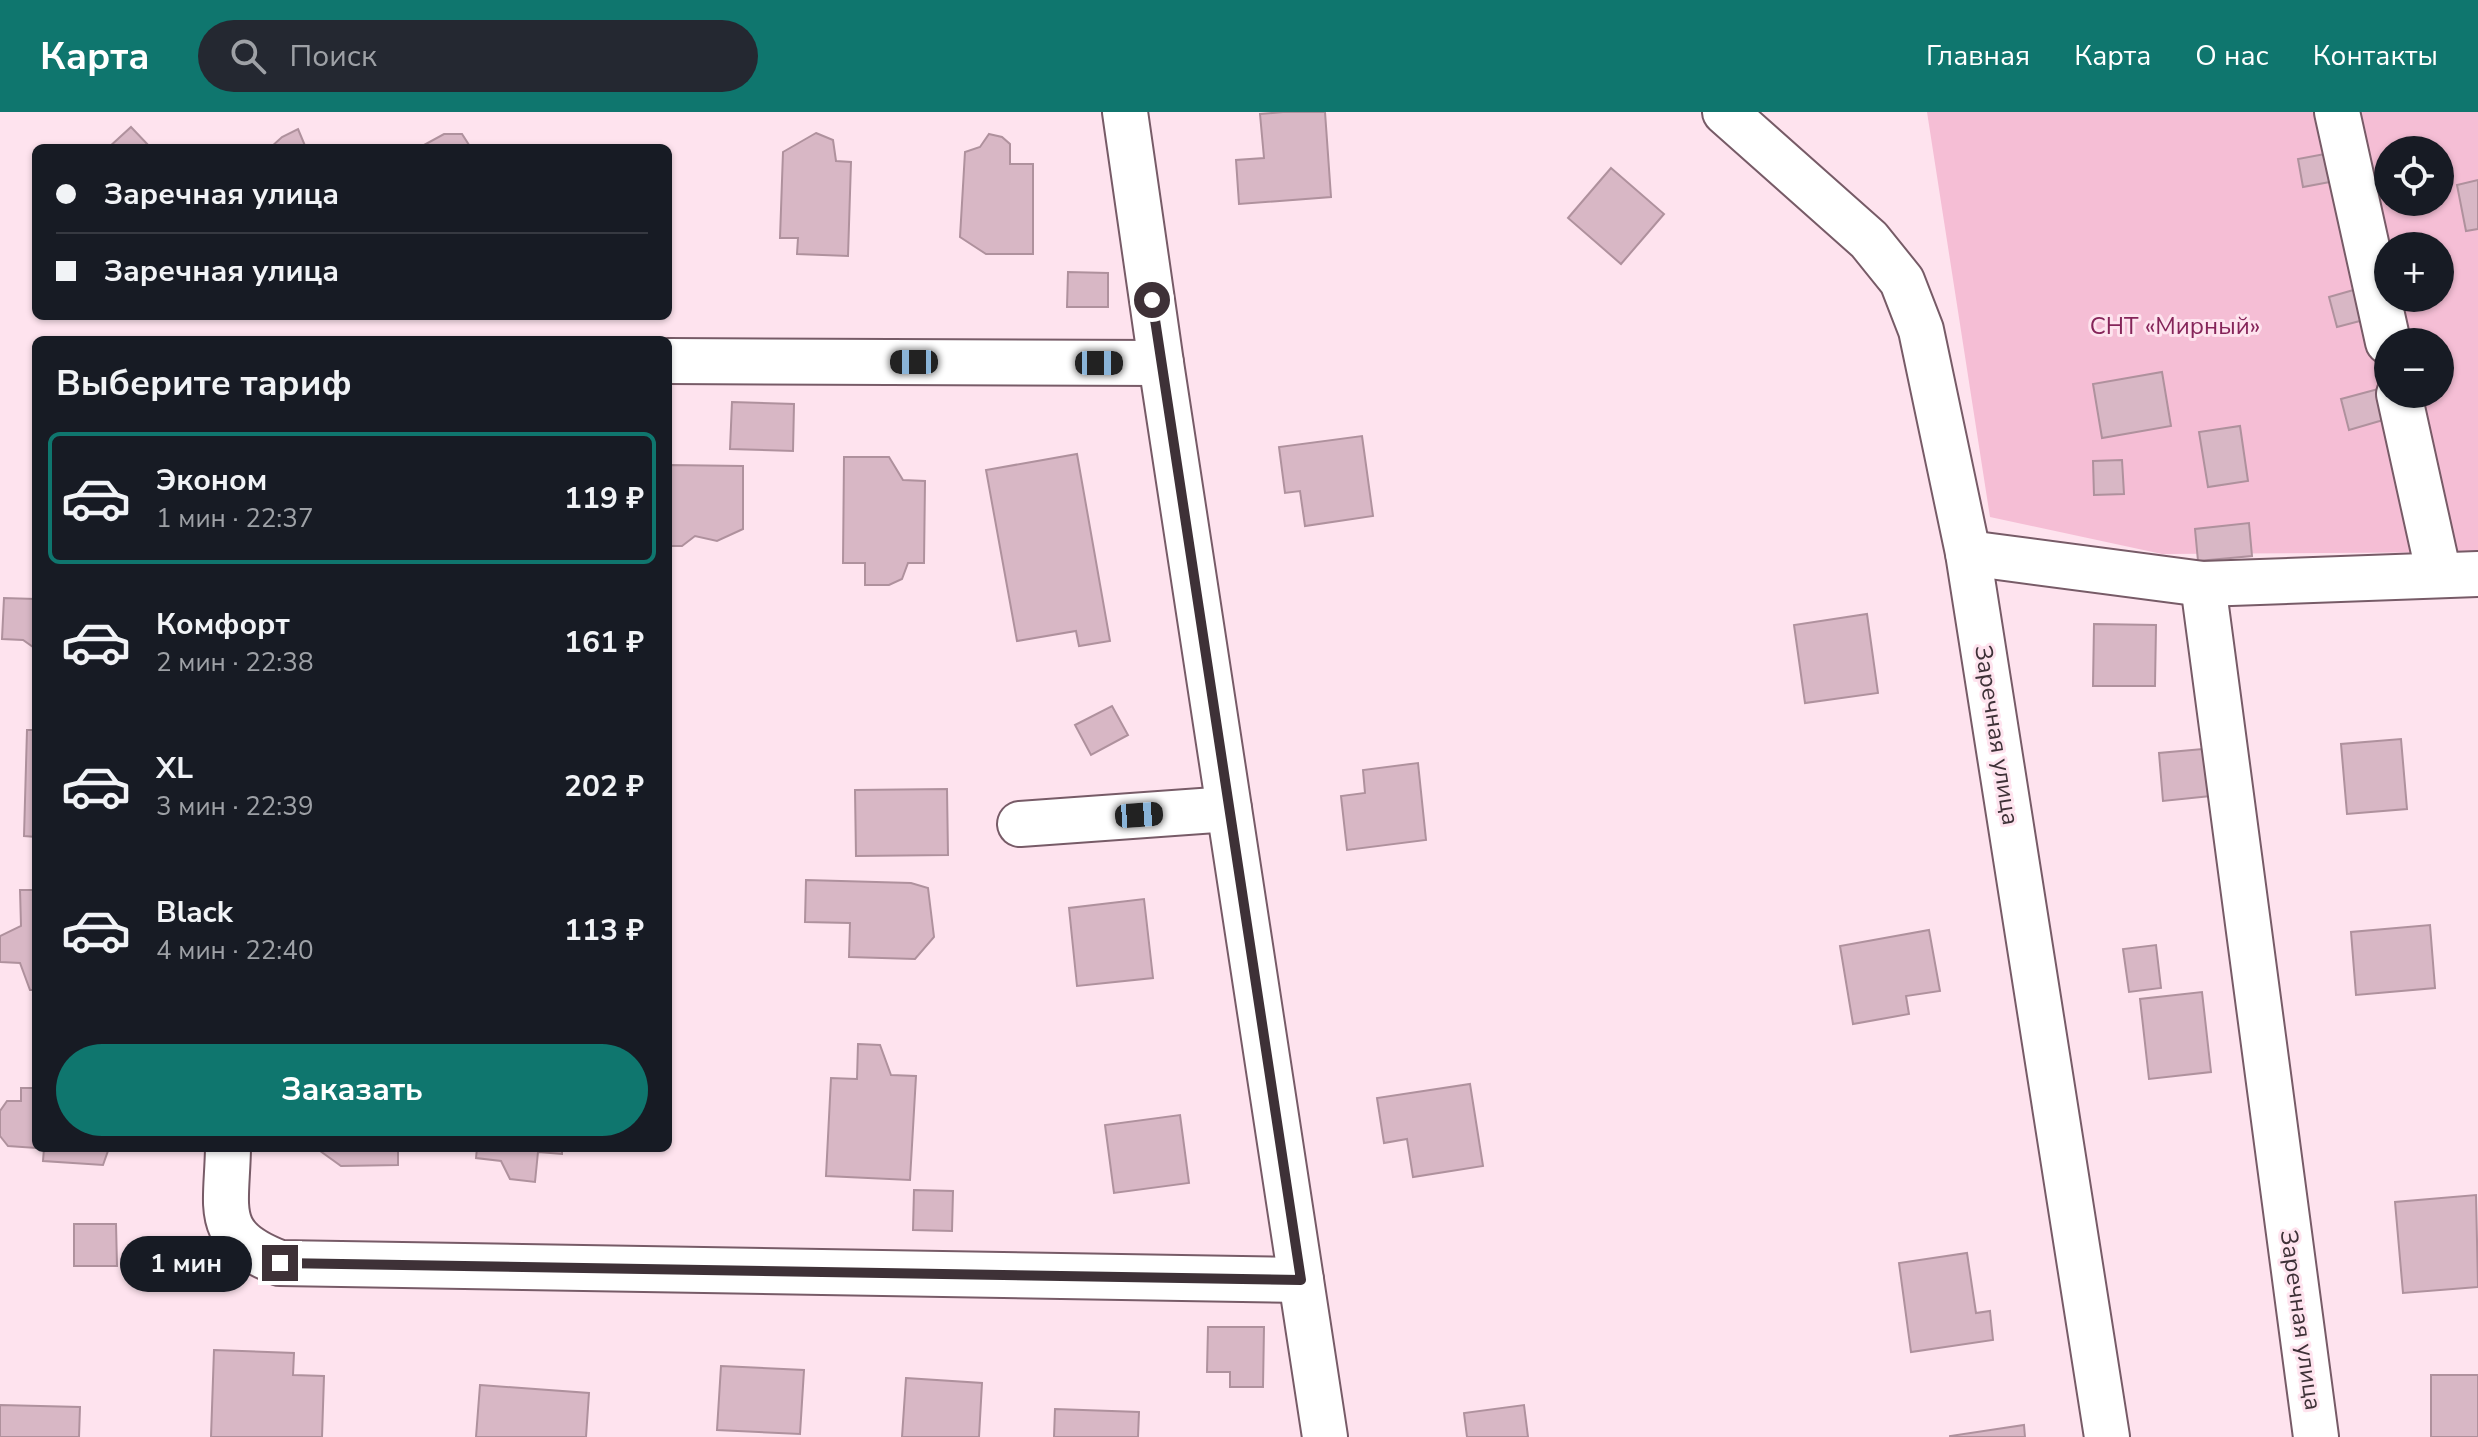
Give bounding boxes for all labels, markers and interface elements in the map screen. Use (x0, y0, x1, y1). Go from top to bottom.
search box (198, 20, 758, 92)
text: Карта (40, 31, 150, 82)
icon: search (226, 34, 270, 78)
text: Поиск (290, 36, 377, 77)
text: Главная (1926, 37, 2030, 75)
text: Карта (2074, 37, 2151, 75)
text: О нас (2195, 37, 2269, 75)
text: Контакты (2313, 37, 2438, 75)
map controls (2374, 136, 2454, 408)
button: locate (2374, 136, 2454, 216)
text: Заречная улица (104, 174, 339, 215)
button: + (2374, 232, 2454, 312)
text: Заречная улица (104, 251, 339, 292)
route start (1134, 282, 1170, 318)
park label: СНТ «Мирный» (2090, 310, 2260, 342)
button: − (2374, 328, 2454, 408)
car (890, 350, 938, 374)
car (1075, 351, 1123, 375)
text: Выберите тариф (56, 359, 352, 408)
text: Эконом (156, 460, 267, 501)
icon: car (60, 462, 132, 534)
text: 119 ₽ (564, 478, 644, 519)
text: 1 мин · 22:37 (156, 501, 313, 536)
text: Комфорт (156, 604, 290, 645)
icon: car (60, 606, 132, 678)
text: 161 ₽ (564, 622, 644, 663)
street label: Заречная улица (1967, 643, 2027, 827)
text: 2 мин · 22:38 (156, 645, 313, 680)
text: XL (156, 748, 193, 789)
icon: car (60, 750, 132, 822)
text: 202 ₽ (564, 766, 644, 807)
text: 3 мин · 22:39 (156, 789, 313, 824)
car (1114, 801, 1164, 829)
text: Black (156, 892, 233, 933)
icon: car (60, 894, 132, 966)
text: 113 ₽ (564, 910, 644, 951)
text: 4 мин · 22:40 (156, 933, 313, 968)
button: Заказать (56, 1044, 648, 1136)
street label: Заречная улица (2273, 1228, 2329, 1412)
callout: 1 мин (120, 1235, 252, 1291)
route end (262, 1245, 298, 1281)
text: 1 мин (150, 1246, 222, 1281)

